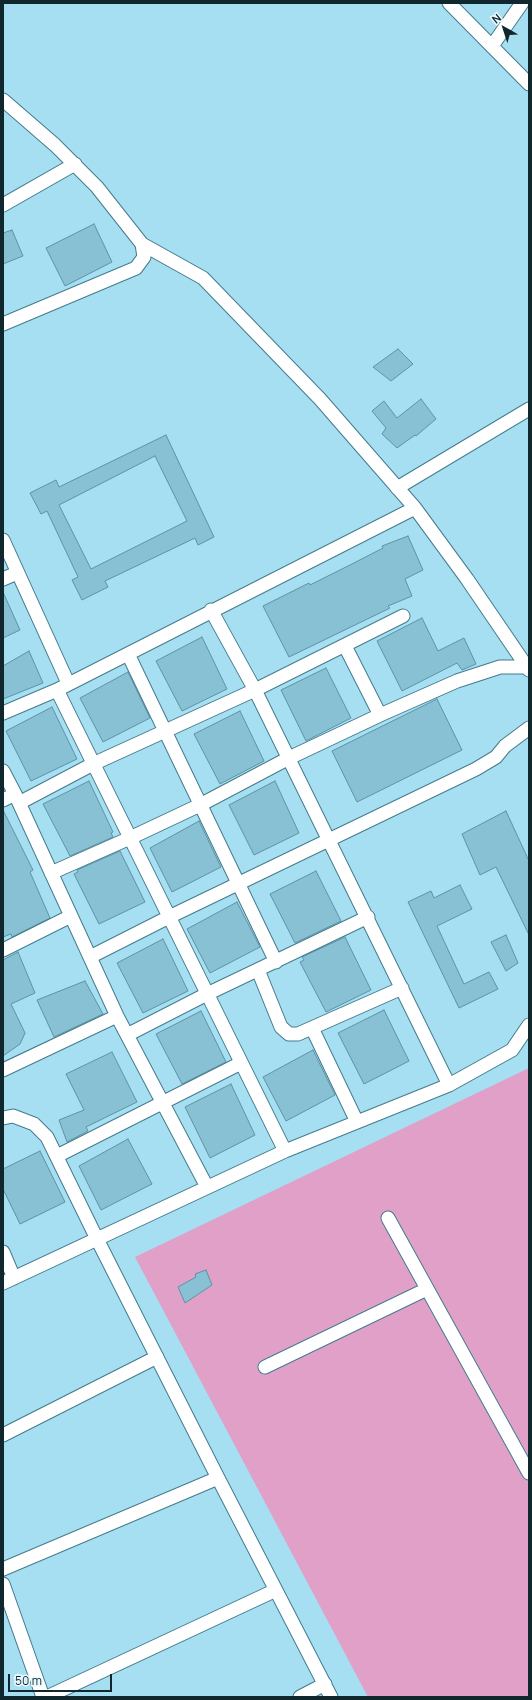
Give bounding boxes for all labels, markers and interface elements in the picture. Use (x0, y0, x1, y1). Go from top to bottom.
north arrow (484, 8, 524, 48)
text: N (488, 10, 504, 27)
scale bar (10, 1666, 114, 1692)
text: 50 m (15, 1672, 42, 1689)

